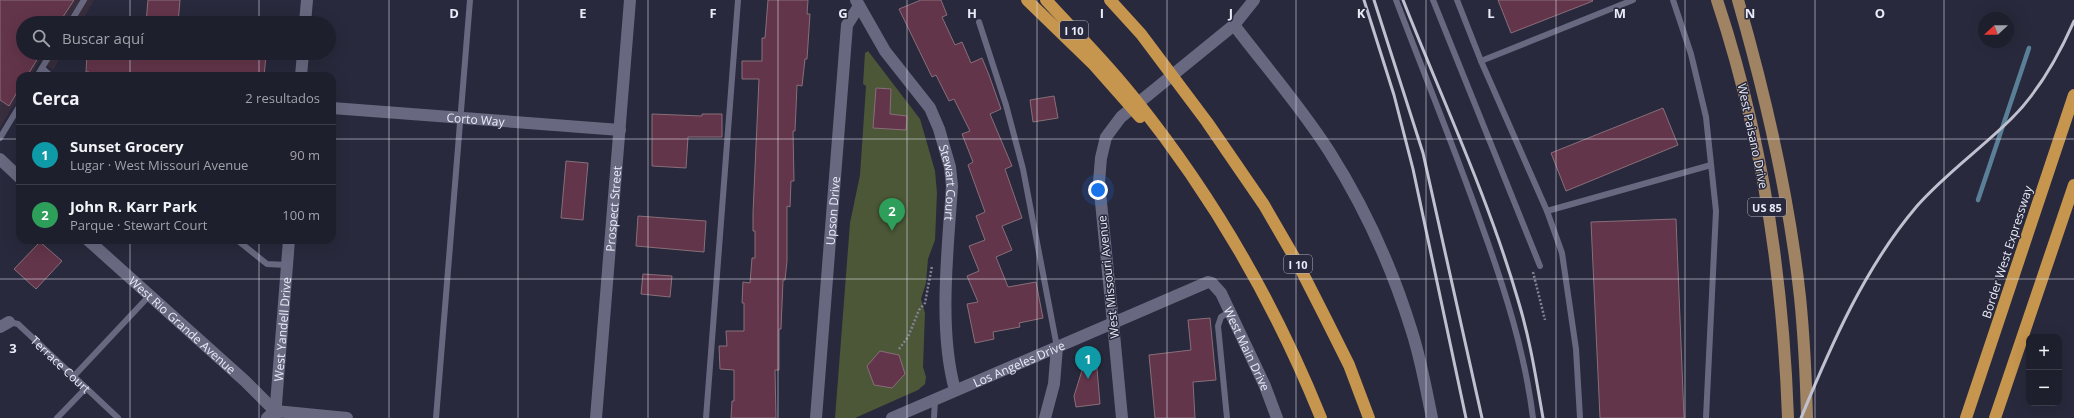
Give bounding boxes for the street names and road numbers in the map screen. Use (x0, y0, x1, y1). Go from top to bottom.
road number: I 10 (1060, 21, 1088, 39)
street label: West Paisano Drive (1734, 82, 1773, 190)
street label: Corto Way (446, 108, 506, 130)
street label: Stewart Court (935, 142, 960, 221)
street label: Prospect Street (601, 165, 625, 252)
street label: Upson Drive (821, 175, 844, 246)
street label: Border West Expressway (1978, 183, 2037, 320)
road number: US 85 (1748, 198, 1786, 216)
street label: West Missouri Avenue (1093, 214, 1123, 339)
road number: I 10 (1284, 255, 1312, 273)
street label: West Rio Grande Avenue (125, 272, 240, 378)
street label: West Yandell Drive (269, 276, 295, 382)
street label: West Main Drive (1220, 304, 1275, 393)
street label: Terrace Court (27, 332, 95, 397)
street label: Los Angeles Drive (970, 336, 1068, 391)

